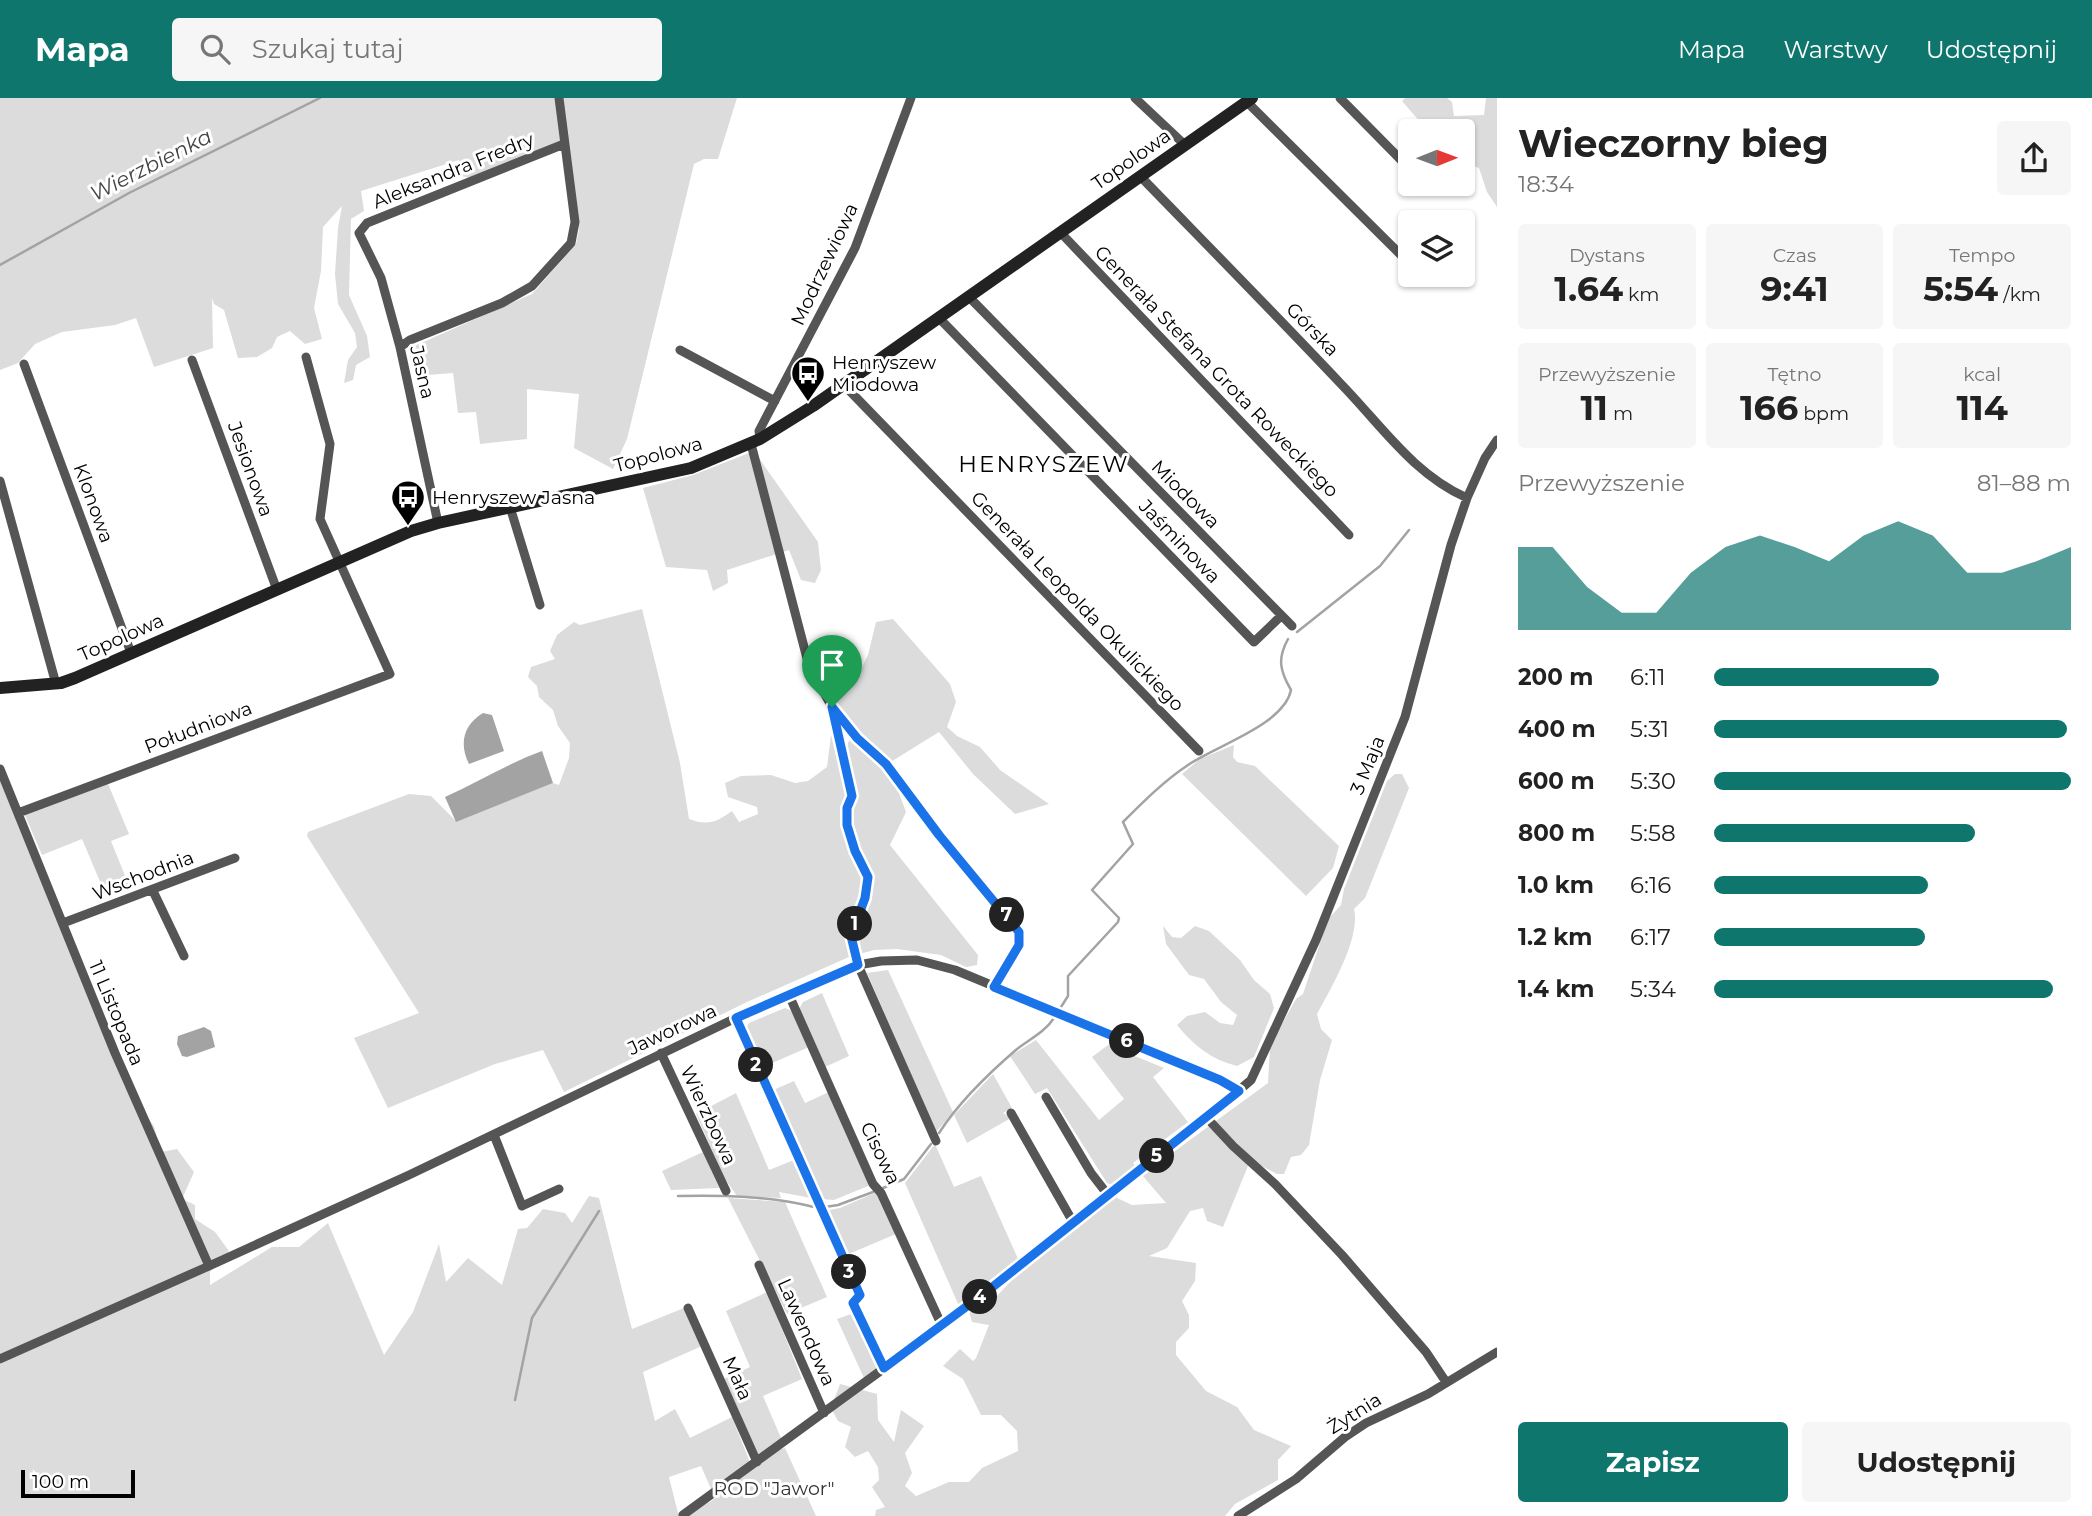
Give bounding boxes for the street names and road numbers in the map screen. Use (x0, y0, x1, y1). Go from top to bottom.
street label: Topolowa (1087, 124, 1175, 195)
street label: Aleksandra Fredry (369, 127, 538, 213)
street label: Modrzewiowa (786, 199, 863, 329)
street label: Generała Stefana Grota Roweckiego (1090, 241, 1343, 502)
street label: Górska (1281, 298, 1344, 361)
street label: Jasna (405, 342, 440, 401)
street label: Jesionowa (222, 418, 278, 520)
street label: Topolowa (611, 432, 705, 477)
street label: Miodowa (1147, 455, 1225, 533)
street label: Klonowa (69, 460, 118, 546)
street label: Generała Leopolda Okulickiego (966, 487, 1189, 716)
street label: Jaśminowa (1133, 494, 1225, 588)
street label: Topolowa (75, 608, 167, 666)
street label: Południowa (141, 696, 255, 759)
street label: 3 Maja (1345, 732, 1390, 798)
street label: Wschodnia (89, 846, 197, 905)
street label: 11 Listopada (84, 957, 149, 1069)
street label: Jaworowa (623, 999, 720, 1060)
street label: Wierzbowa (676, 1062, 742, 1168)
street label: Cisowa (856, 1118, 906, 1188)
street label: Lawendowa (773, 1275, 840, 1389)
street label: Mała (718, 1353, 757, 1404)
street label: Żytnia (1323, 1388, 1386, 1439)

